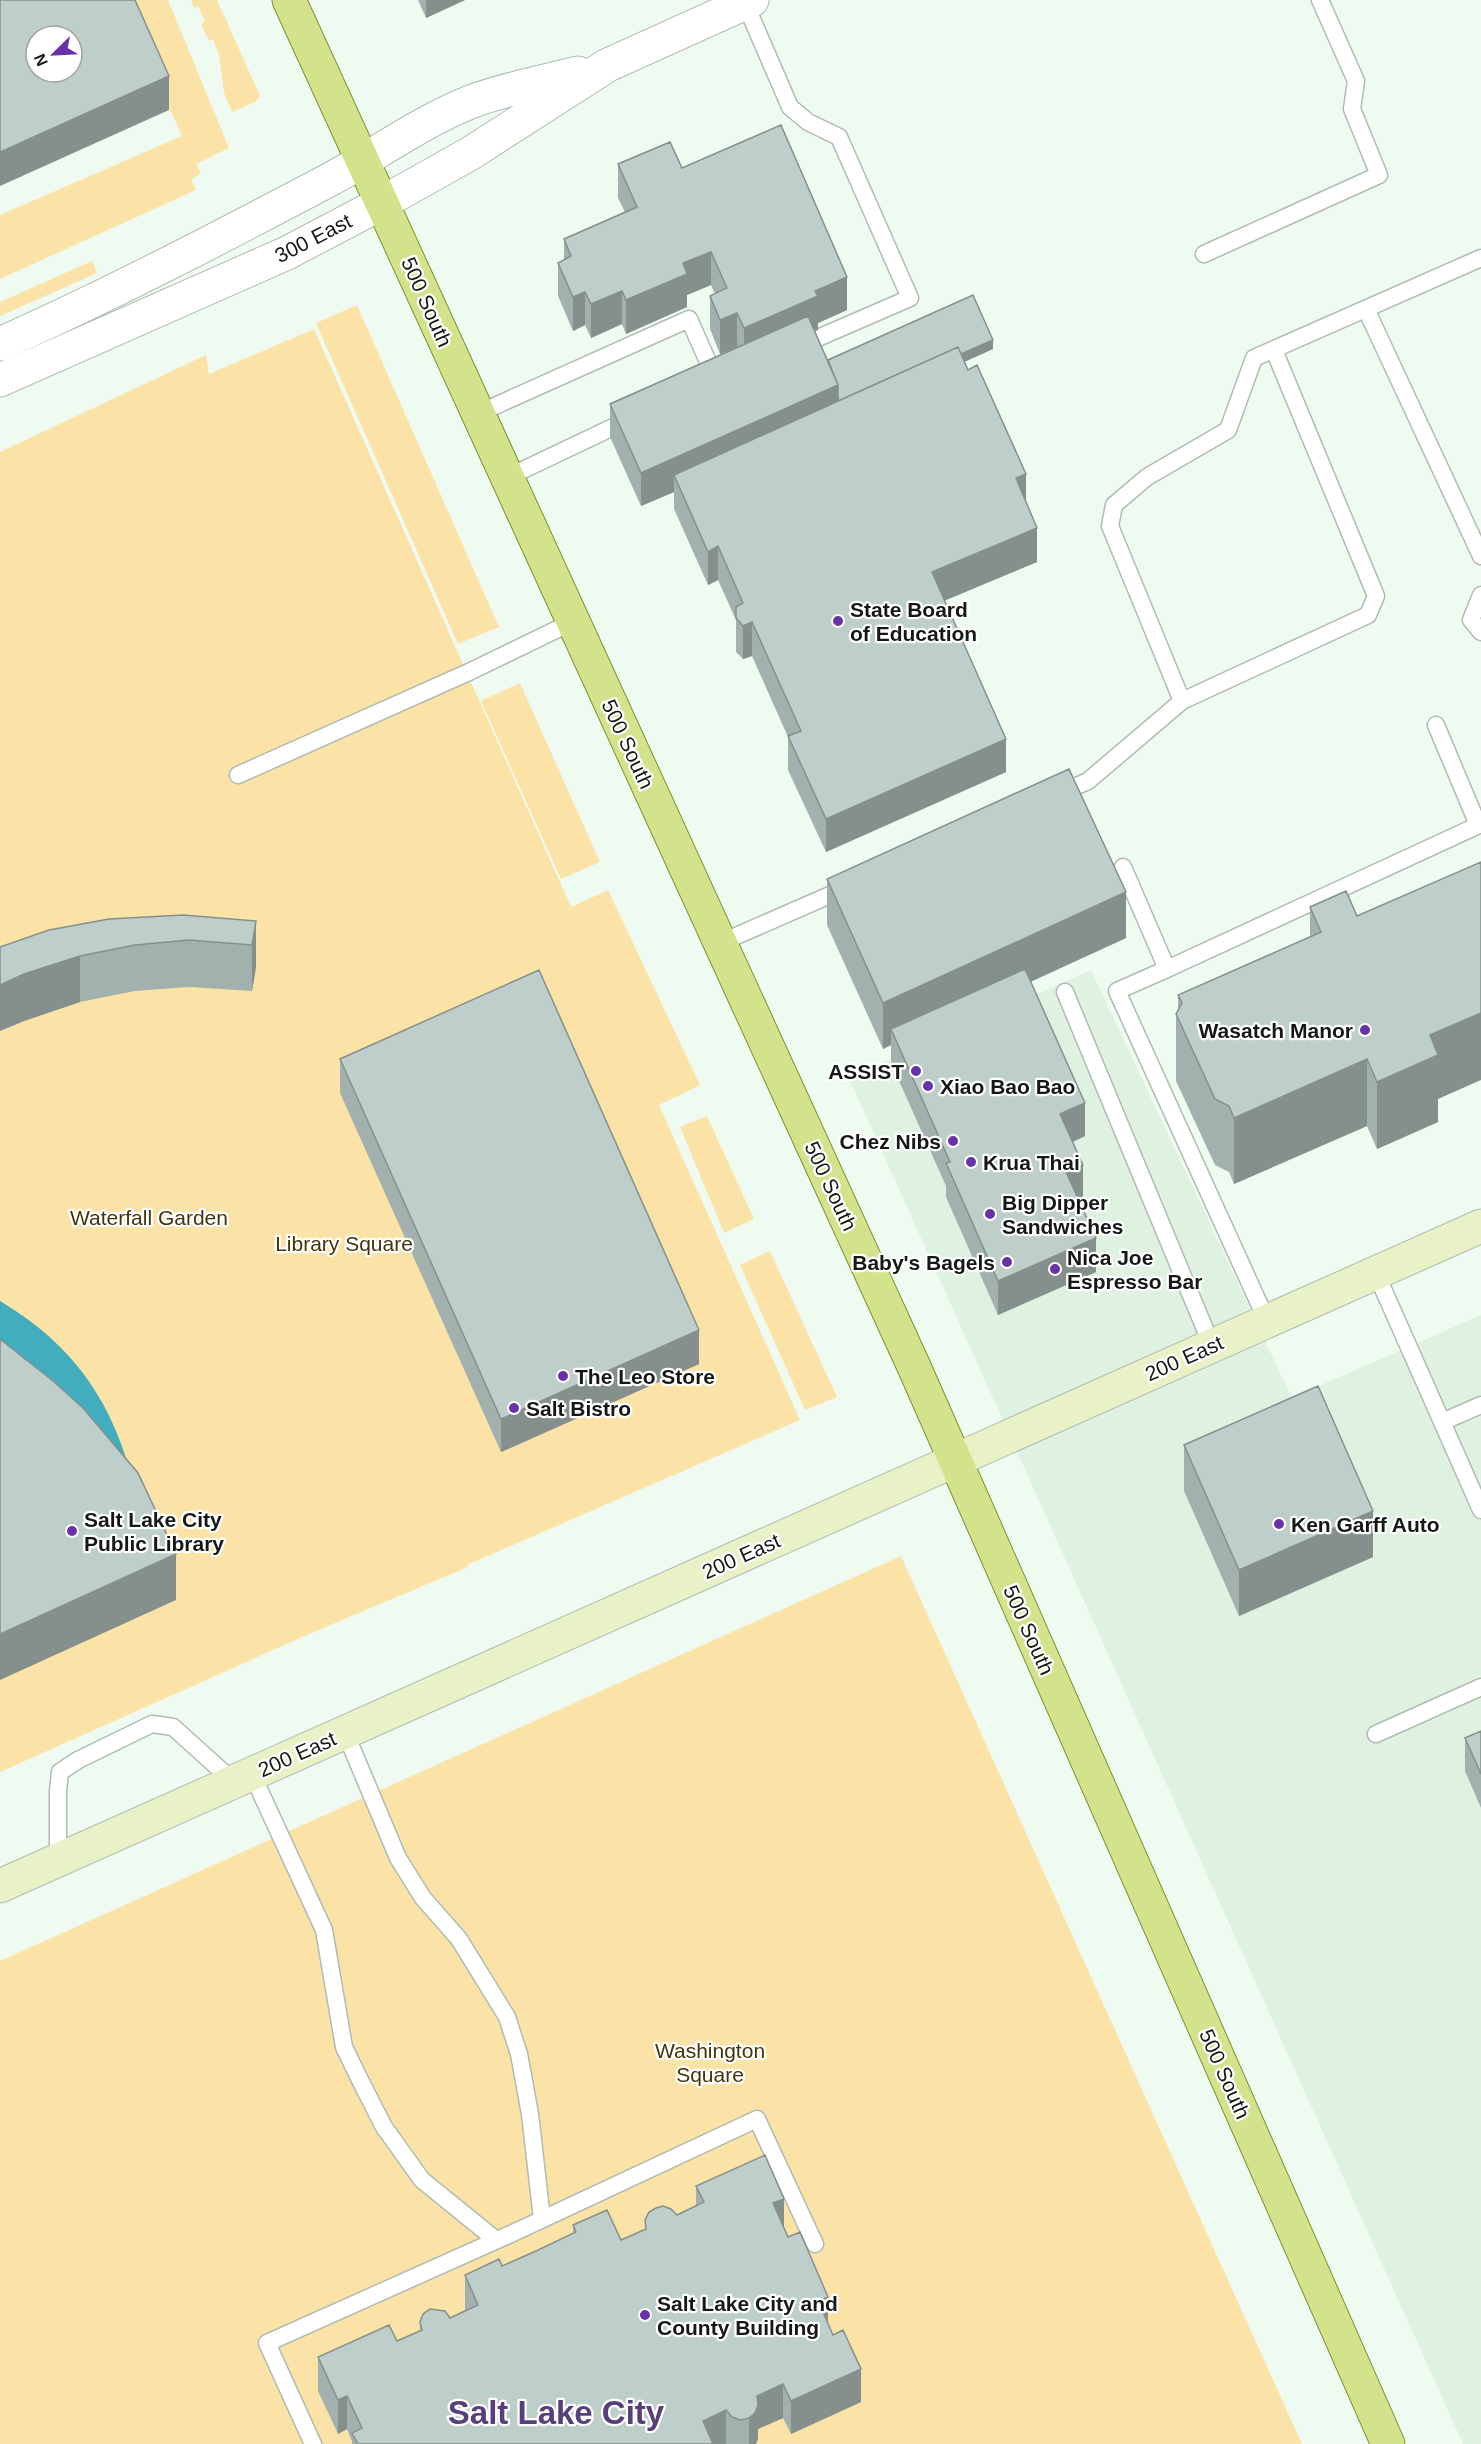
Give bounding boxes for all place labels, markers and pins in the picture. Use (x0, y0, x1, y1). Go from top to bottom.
place label: State Board of Education (850, 598, 977, 645)
marker: State Board of Education (831, 614, 845, 628)
place label: Wasatch Manor (1199, 1019, 1353, 1042)
marker: Wasatch Manor (1358, 1023, 1372, 1037)
place label: ASSIST (828, 1060, 904, 1083)
marker: ASSIST (909, 1064, 923, 1078)
place label: Xiao Bao Bao (940, 1075, 1075, 1098)
marker: Xiao Bao Bao (921, 1079, 935, 1093)
place label: Chez Nibs (839, 1130, 941, 1153)
marker: Chez Nibs (946, 1134, 960, 1148)
place label: Krua Thai (983, 1151, 1080, 1174)
marker: Krua Thai (964, 1155, 978, 1169)
place label: Big Dipper Sandwiches (1002, 1191, 1123, 1238)
marker: Big Dipper Sandwiches (983, 1207, 997, 1221)
place label: Nica Joe Espresso Bar (1067, 1246, 1202, 1293)
place label: Baby's Bagels (852, 1251, 995, 1274)
marker: Baby's Bagels (1000, 1255, 1014, 1269)
marker: Nica Joe Espresso Bar (1048, 1262, 1062, 1276)
place label: The Leo Store (575, 1365, 715, 1388)
marker: The Leo Store (556, 1369, 570, 1383)
place label: Salt Bistro (526, 1397, 631, 1420)
marker: Salt Bistro (507, 1401, 521, 1415)
place label: Salt Lake City Public Library (84, 1508, 224, 1555)
place label: Ken Garff Auto (1291, 1513, 1440, 1536)
marker: Ken Garff Auto (1272, 1517, 1286, 1531)
marker: Salt Lake City Public Library (65, 1524, 79, 1538)
place label: Salt Lake City and County Building (657, 2292, 838, 2339)
marker: Salt Lake City and County Building (638, 2308, 652, 2322)

